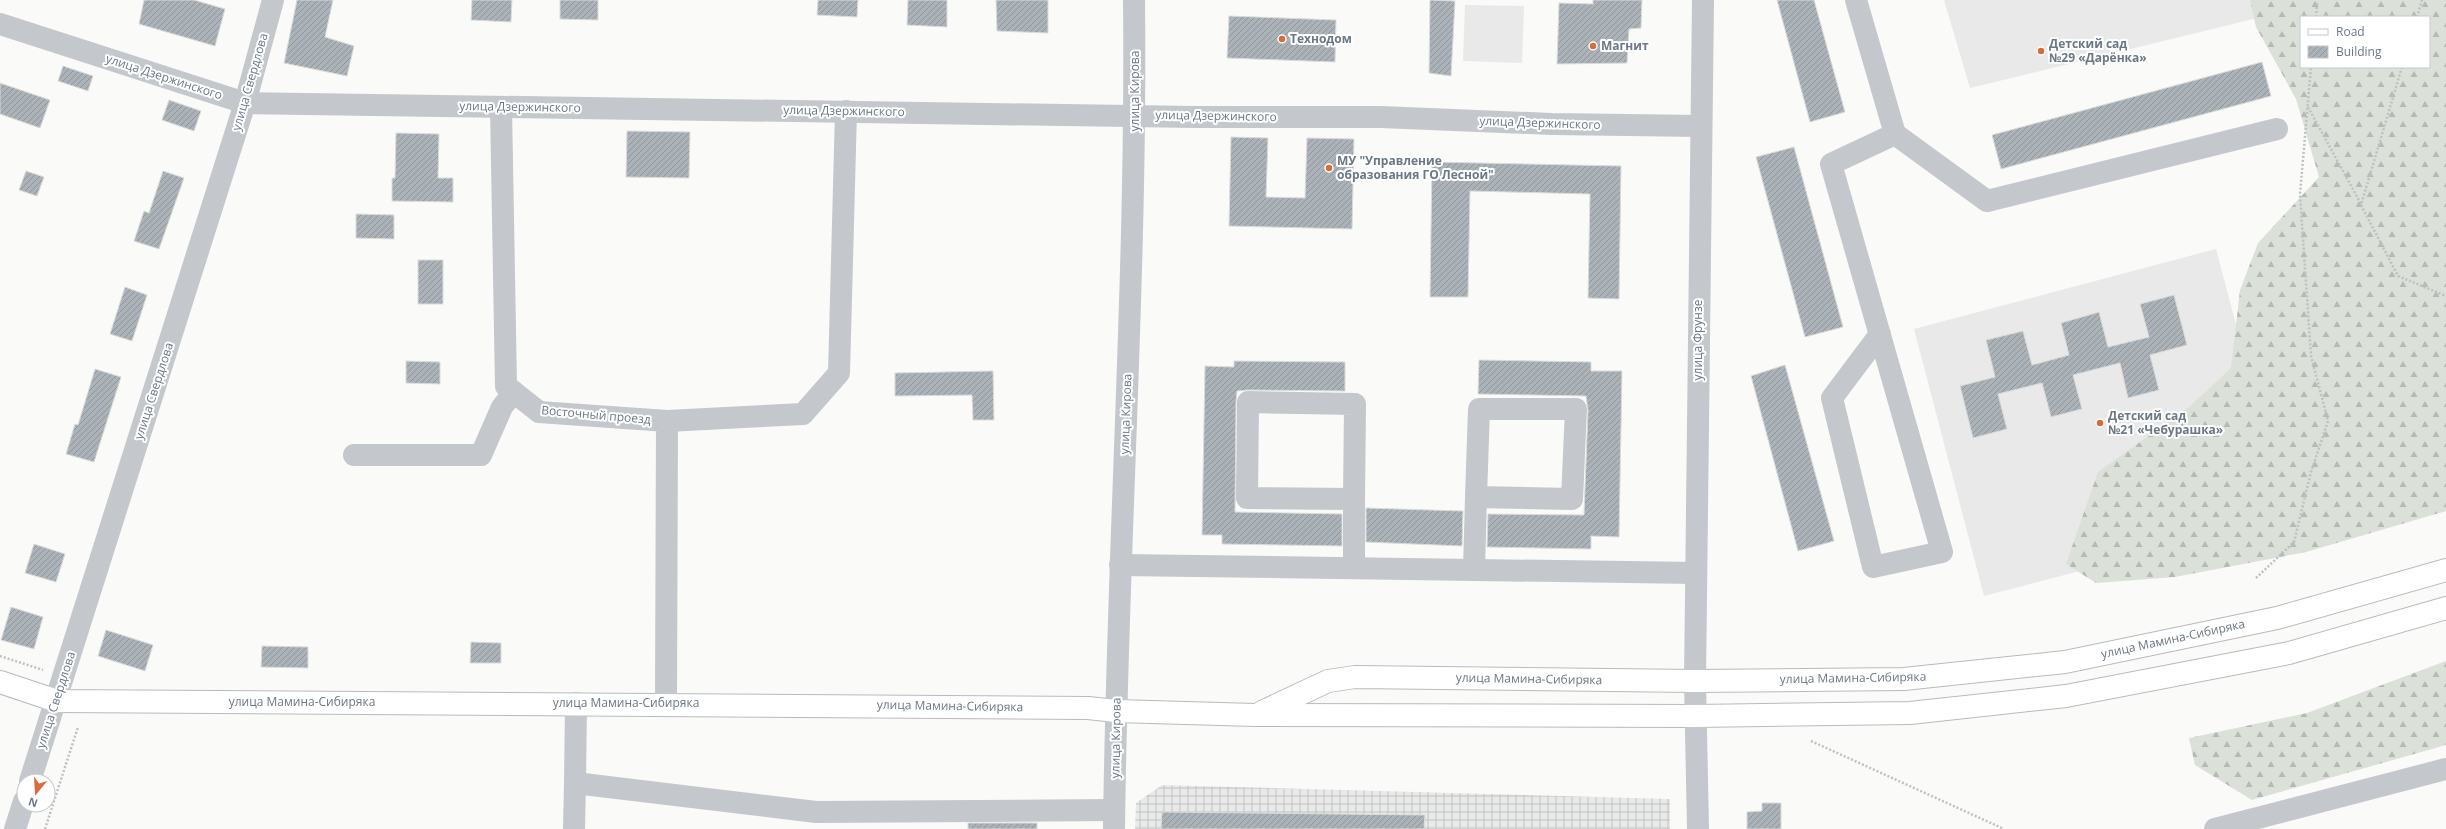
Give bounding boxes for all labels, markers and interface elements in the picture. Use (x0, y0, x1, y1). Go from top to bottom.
legend (2300, 16, 2430, 68)
text: Road (2336, 23, 2365, 40)
place label: Технодом (1290, 30, 1352, 47)
street label: улица Свердлова (227, 31, 272, 133)
marker: Технодом (1277, 34, 1287, 44)
place label: Детский сад №29 «Дарёнка» (2049, 35, 2147, 66)
place label: Магнит (1601, 37, 1649, 54)
marker: Магнит (1588, 41, 1598, 51)
text: Building (2336, 43, 2382, 60)
marker: Детский сад №29 «Дарёнка» (2036, 46, 2046, 56)
street label: улица Дзержинского (104, 50, 225, 103)
street label: улица Кирова (1126, 51, 1143, 131)
street label: улица Дзержинского (459, 97, 581, 116)
street label: улица Дзержинского (783, 101, 905, 120)
street label: улица Дзержинского (1155, 106, 1277, 125)
street label: улица Дзержинского (1479, 112, 1601, 133)
place label: МУ "Управление образования ГО Лесной" (1337, 152, 1494, 183)
marker: МУ "Управление образования ГО Лесной" (1324, 163, 1334, 173)
street label: улица Фрунзе (1689, 299, 1706, 380)
street label: улица Свердлова (130, 340, 177, 441)
street label: улица Кирова (1116, 373, 1135, 455)
street label: Восточный проезд (541, 401, 652, 428)
place label: Детский сад №21 «Чебурашка» (2108, 407, 2223, 438)
marker: Детский сад №21 «Чебурашка» (2095, 418, 2105, 428)
street label: улица Мамина-Сибиряка (2099, 615, 2246, 662)
street label: улица Свердлова (32, 649, 79, 750)
street label: улица Мамина-Сибиряка (1780, 668, 1926, 687)
street label: улица Мамина-Сибиряка (1456, 669, 1602, 688)
street label: улица Мамина-Сибиряка (229, 693, 375, 710)
street label: улица Мамина-Сибиряка (553, 694, 699, 711)
street label: улица Мамина-Сибиряка (877, 696, 1023, 715)
street label: улица Кирова (1106, 697, 1125, 779)
north arrow (16, 773, 56, 813)
text: N (26, 794, 39, 812)

